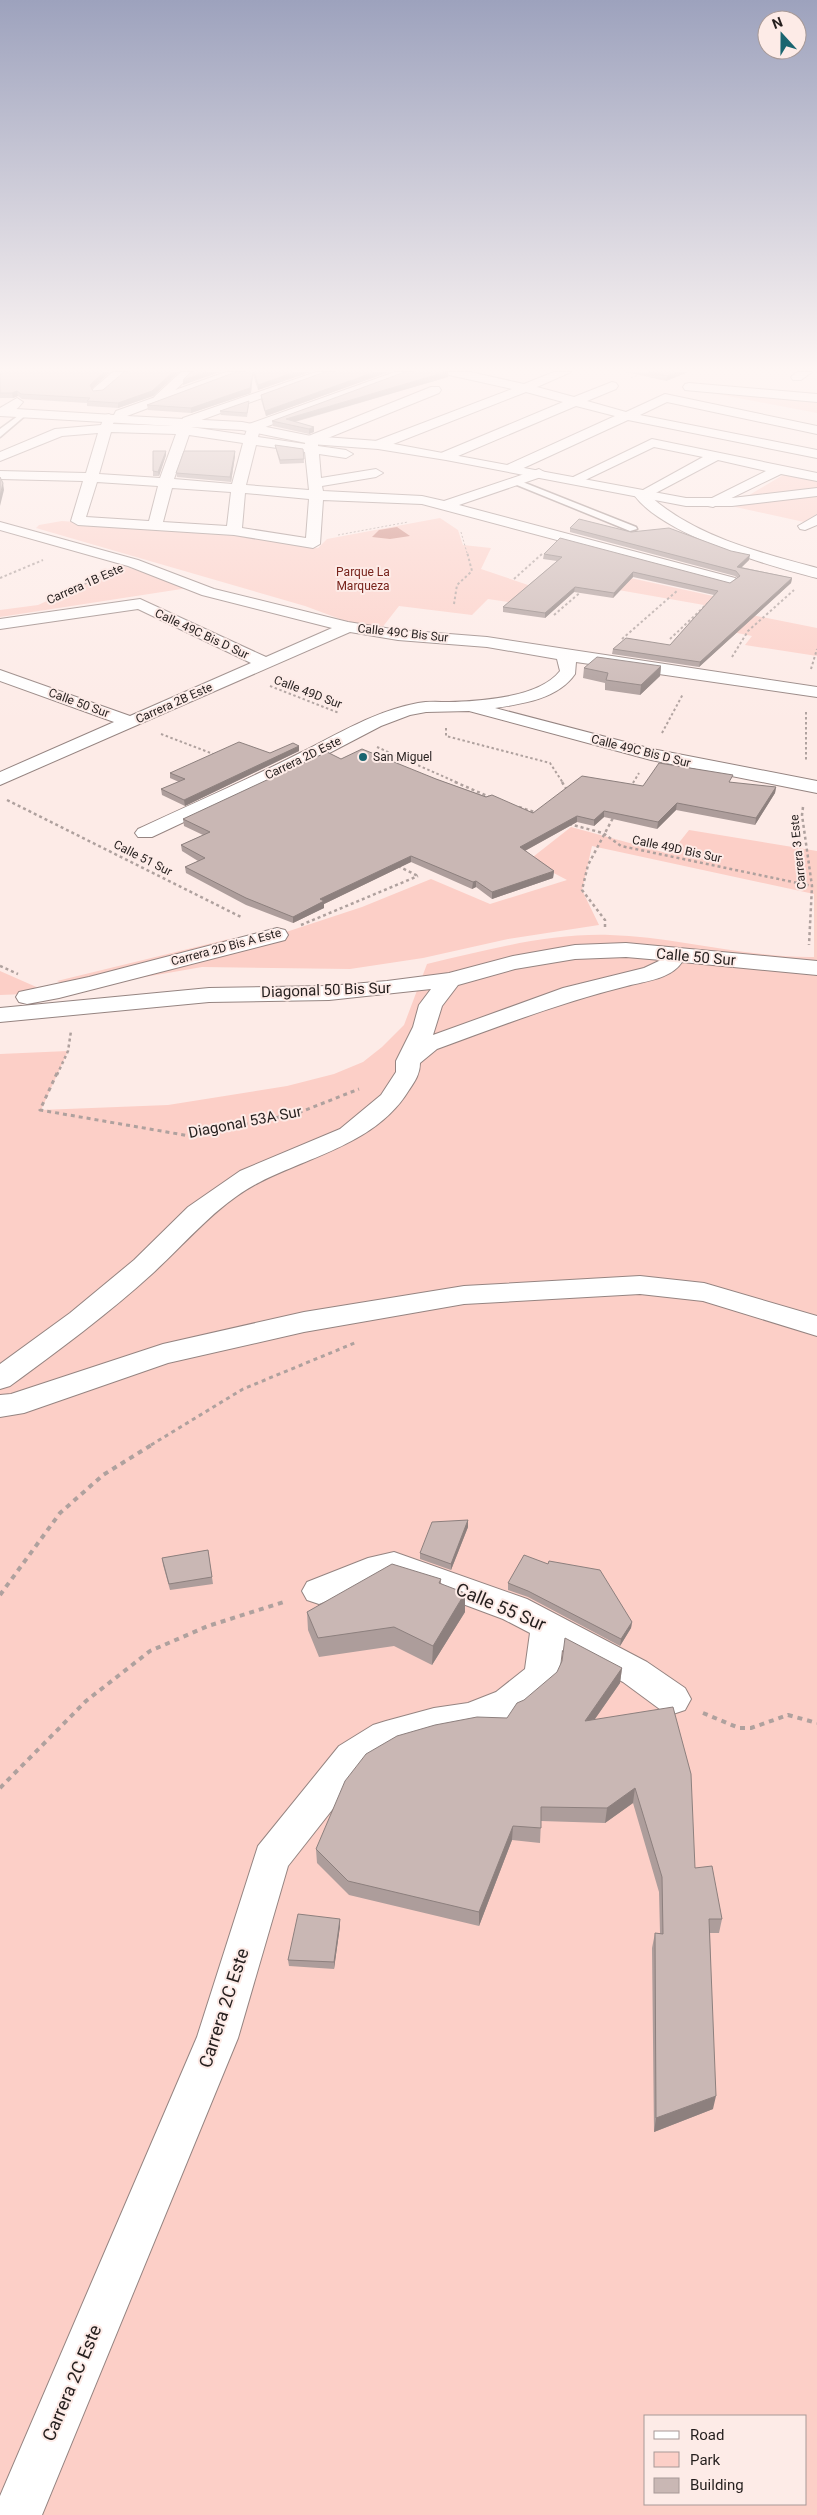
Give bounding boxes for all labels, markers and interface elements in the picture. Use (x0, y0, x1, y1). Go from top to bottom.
north arrow (757, 10, 807, 60)
text: N (770, 14, 785, 32)
street label: Carrera 1B Este (44, 561, 126, 607)
park label: Parque La Marqueza (336, 565, 390, 593)
street label: Calle 49C Bis D Sur (153, 606, 251, 662)
street label: Calle 49C Bis Sur (357, 621, 449, 645)
street label: Calle 49D Sur (272, 673, 344, 711)
street label: Carrera 2B Este (133, 680, 215, 726)
street label: Calle 50 Sur (47, 686, 111, 720)
street label: Calle 49C Bis D Sur (590, 732, 692, 770)
street label: Carrera 2D Este (263, 734, 343, 782)
place label: San Miguel (373, 750, 432, 764)
marker: San Miguel (357, 751, 369, 763)
street label: Carrera 3 Este (787, 814, 809, 890)
street label: Calle 49D Bis Sur (631, 833, 723, 865)
street label: Calle 51 Sur (111, 837, 175, 879)
street label: Carrera 2D Bis A Este (169, 926, 283, 968)
street label: Calle 50 Sur (656, 945, 736, 969)
street label: Diagonal 50 Bis Sur (261, 979, 391, 1001)
street label: Diagonal 53A Sur (187, 1102, 303, 1142)
street label: Calle 55 Sur (453, 1578, 549, 1635)
street label: Carrera 2C Este (194, 1945, 253, 2070)
street label: Carrera 2C Este (38, 2321, 105, 2444)
legend (644, 2415, 807, 2505)
text: Road (690, 2426, 724, 2444)
text: Park (690, 2451, 721, 2469)
text: Building (690, 2476, 744, 2494)

